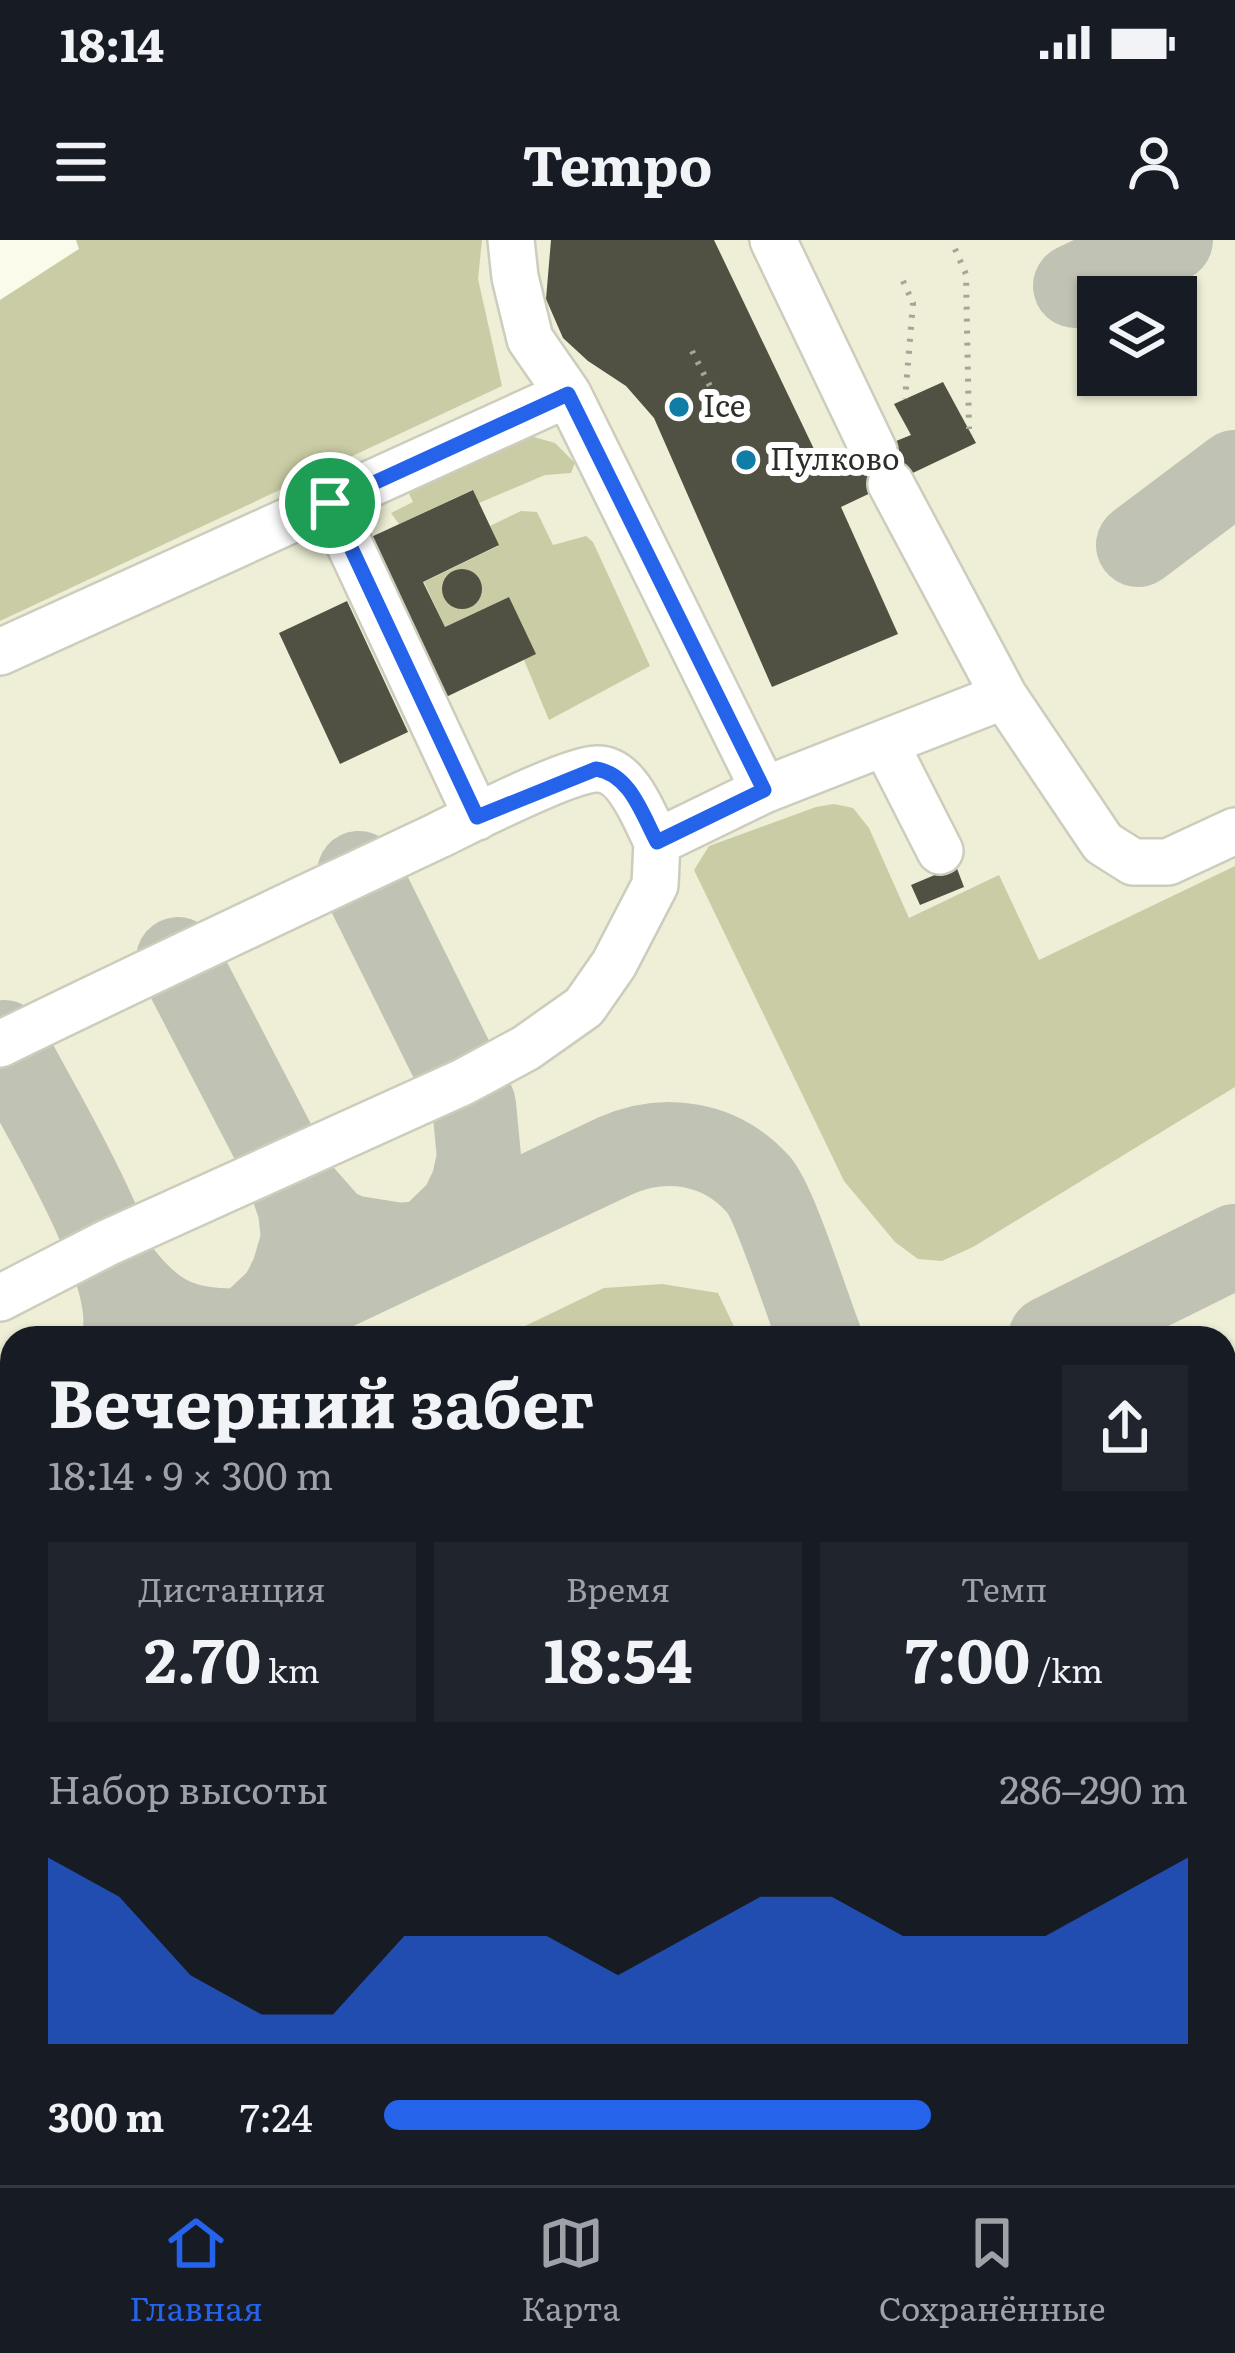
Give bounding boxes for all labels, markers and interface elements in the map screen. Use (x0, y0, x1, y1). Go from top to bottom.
text: 18:14 (60, 9, 164, 76)
text: Tempo (523, 122, 712, 203)
icon: menu (48, 129, 114, 195)
icon: person (1121, 129, 1187, 195)
map controls (1077, 276, 1197, 396)
button: layers (1077, 276, 1197, 396)
place label: Ice (703, 382, 745, 426)
marker: Ice (666, 394, 692, 420)
place label: Пулково (770, 435, 900, 479)
marker: Пулково (733, 447, 759, 473)
pin (279, 452, 381, 554)
icon: arrive (297, 470, 363, 536)
text: Вечерний забег (48, 1350, 594, 1448)
button: share (1062, 1365, 1188, 1491)
text: 18:14 · 9 × 300 m (48, 1444, 333, 1502)
text: Дистанция (138, 1563, 326, 1612)
text: Время (566, 1563, 670, 1612)
text: Темп (961, 1563, 1047, 1612)
text: 2.70 (144, 1612, 261, 1701)
text: 18:54 (544, 1612, 692, 1701)
text: 7:00 (905, 1612, 1030, 1701)
text: km (261, 1644, 320, 1693)
text: /km (1030, 1644, 1103, 1693)
text: Набор высоты (48, 1758, 329, 1816)
text: 286–290 m (1000, 1758, 1188, 1816)
text: 300 m (48, 2086, 165, 2144)
text: 7:24 (240, 2086, 313, 2144)
tab: Главная (129, 2210, 263, 2331)
tab: Карта (521, 2210, 620, 2331)
tab: Сохранённые (879, 2210, 1106, 2331)

